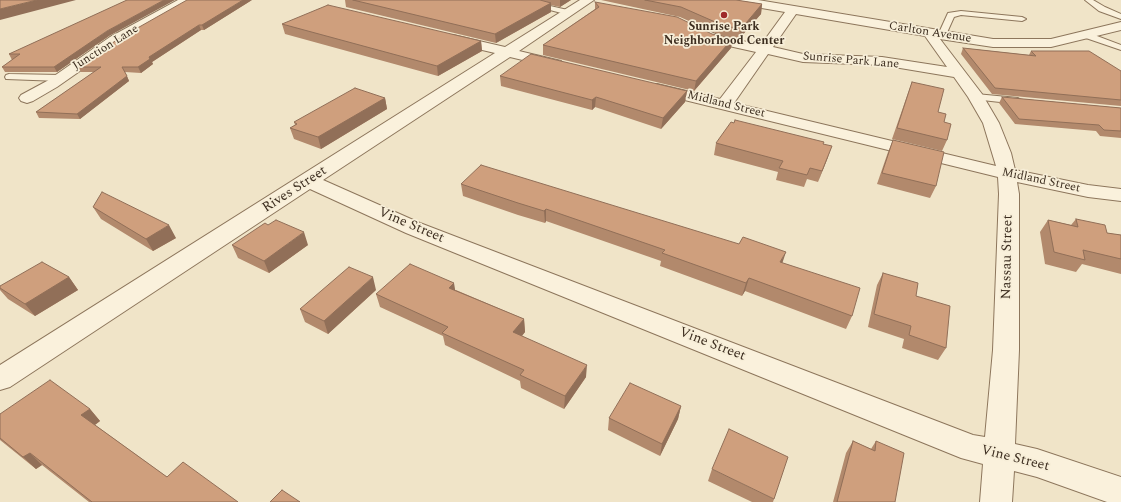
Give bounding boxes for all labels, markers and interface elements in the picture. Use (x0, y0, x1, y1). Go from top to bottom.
marker: Sunrise Park Neighborhood Center (719, 10, 729, 20)
street label: Carlton Avenue (888, 19, 972, 47)
place label: Sunrise Park Neighborhood Center (664, 21, 784, 49)
street label: Junction Lane (70, 22, 142, 74)
street label: Sunrise Park Lane (802, 50, 900, 72)
street label: Midland Street (686, 88, 766, 122)
street label: Rives Street (260, 163, 330, 217)
street label: Midland Street (1001, 166, 1081, 196)
street label: Vine Street (376, 205, 446, 247)
street label: Nassau Street (999, 214, 1017, 300)
street label: Vine Street (676, 325, 748, 365)
street label: Vine Street (979, 442, 1051, 476)

